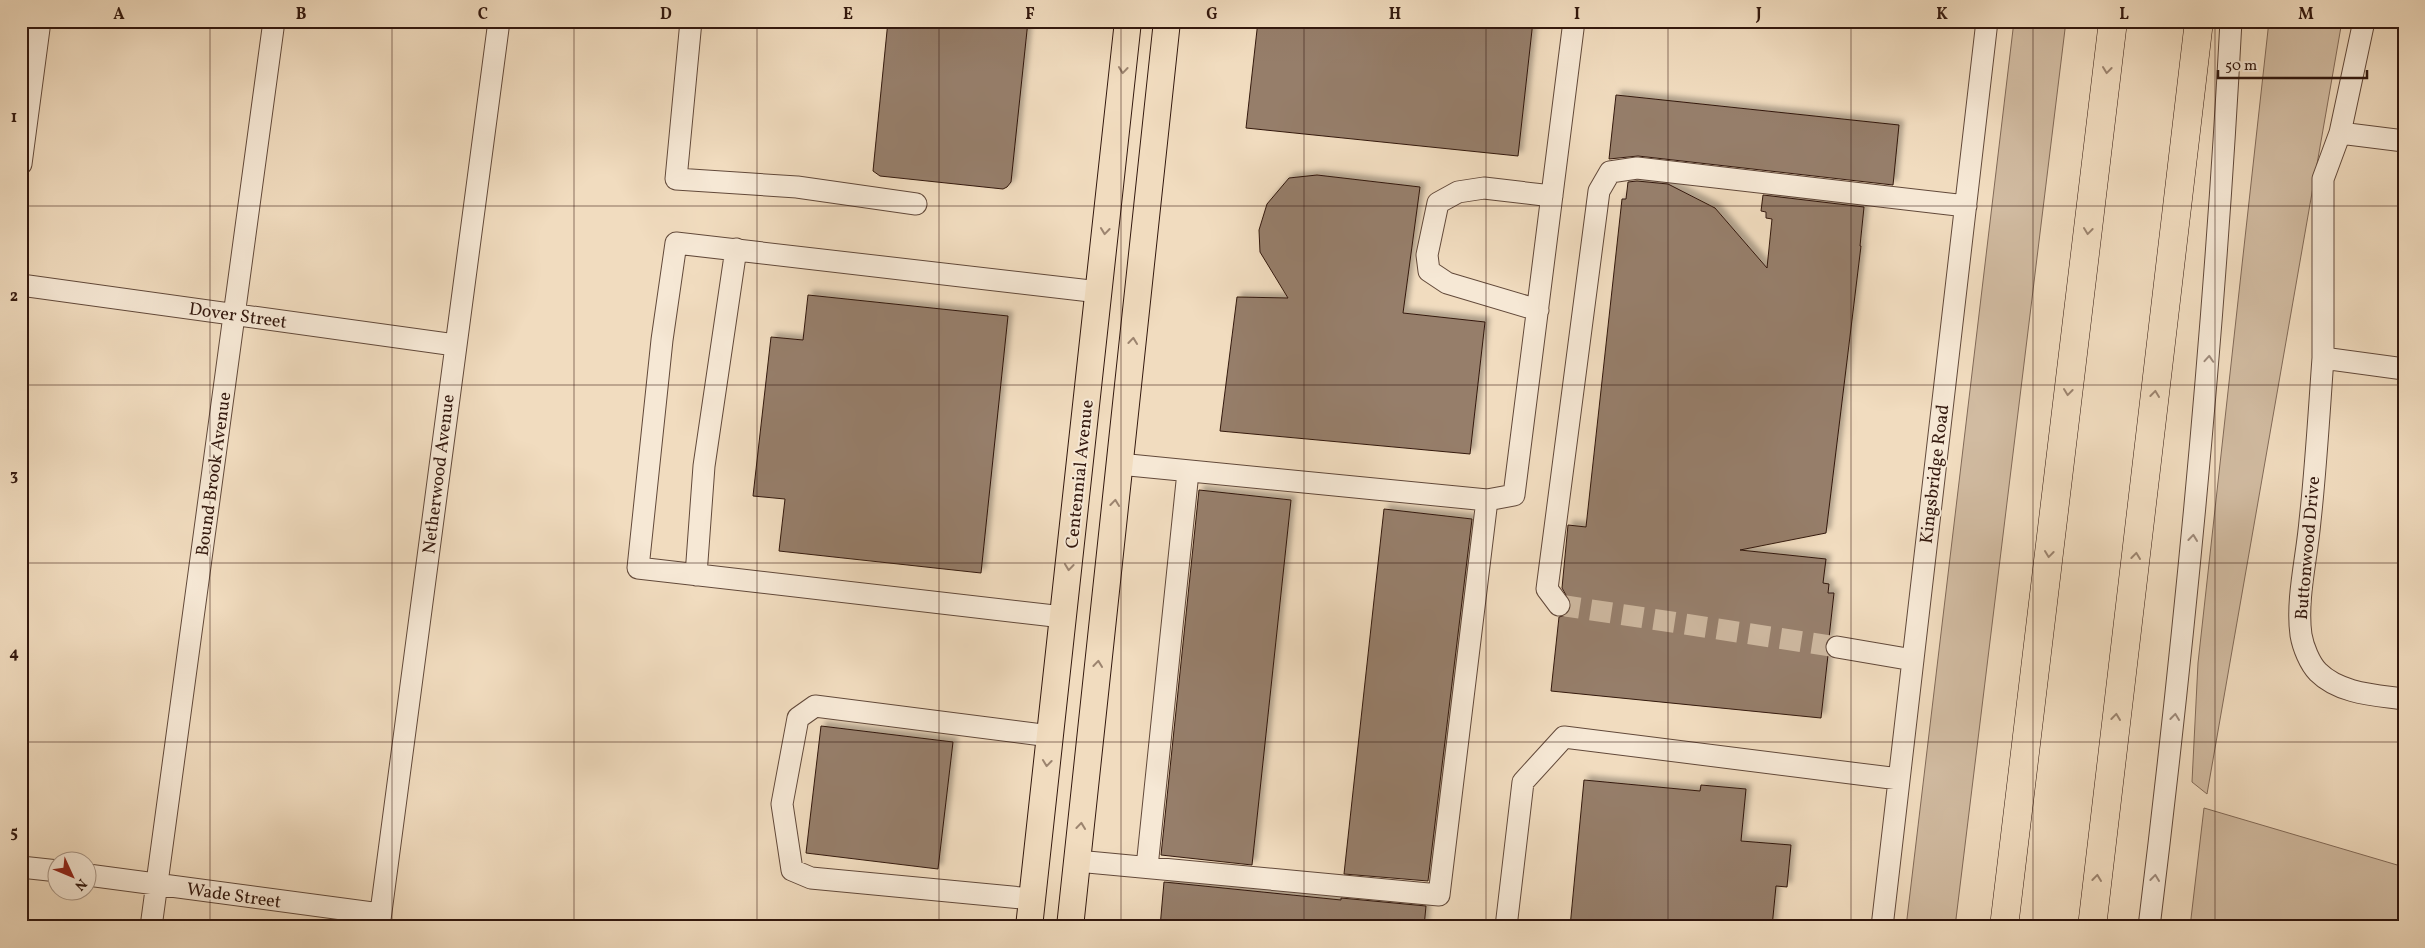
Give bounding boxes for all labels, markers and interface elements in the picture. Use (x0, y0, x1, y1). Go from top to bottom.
text: A (113, 4, 125, 26)
text: B (296, 4, 307, 26)
text: C (478, 4, 488, 26)
text: D (660, 4, 672, 26)
text: E (843, 4, 853, 26)
text: F (1025, 4, 1035, 26)
text: G (1206, 4, 1218, 26)
text: H (1389, 4, 1401, 26)
text: I (1574, 4, 1580, 26)
text: J (1755, 4, 1762, 26)
text: K (1936, 4, 1948, 26)
text: L (2119, 4, 2129, 26)
text: M (2298, 4, 2314, 26)
scale bar (2218, 48, 2366, 80)
text: 50 m (2225, 56, 2257, 77)
one-way arrow (1118, 66, 1129, 74)
one-way arrow (2102, 66, 2113, 74)
text: 1 (11, 107, 17, 129)
one-way arrow (2083, 227, 2094, 235)
one-way arrow (1100, 228, 1111, 236)
text: 2 (10, 286, 18, 308)
street label: Dover Street (187, 297, 288, 336)
one-way arrow (1127, 337, 1138, 345)
one-way arrow (2203, 354, 2214, 362)
one-way arrow (2063, 389, 2074, 397)
one-way arrow (2149, 390, 2160, 398)
street label: Bound Brook Avenue (191, 391, 238, 558)
street label: Netherwood Avenue (417, 393, 462, 555)
street label: Centennial Avenue (1060, 399, 1101, 550)
street label: Kingsbridge Road (1915, 403, 1956, 545)
text: 3 (10, 465, 18, 487)
street label: Buttonwood Drive (2290, 475, 2327, 621)
one-way arrow (1109, 499, 1120, 507)
one-way arrow (2187, 534, 2198, 542)
one-way arrow (2044, 550, 2055, 558)
one-way arrow (2130, 551, 2141, 559)
one-way arrow (1064, 563, 1075, 571)
text: 4 (9, 643, 19, 665)
one-way arrow (1092, 660, 1103, 668)
one-way arrow (2110, 713, 2121, 721)
one-way arrow (2169, 713, 2180, 721)
one-way arrow (1042, 759, 1053, 767)
text: 5 (10, 822, 18, 844)
one-way arrow (1075, 822, 1086, 830)
north arrow (48, 850, 98, 900)
text: N (70, 874, 91, 894)
one-way arrow (2091, 874, 2102, 882)
one-way arrow (2149, 874, 2159, 883)
street label: Wade Street (185, 877, 283, 915)

